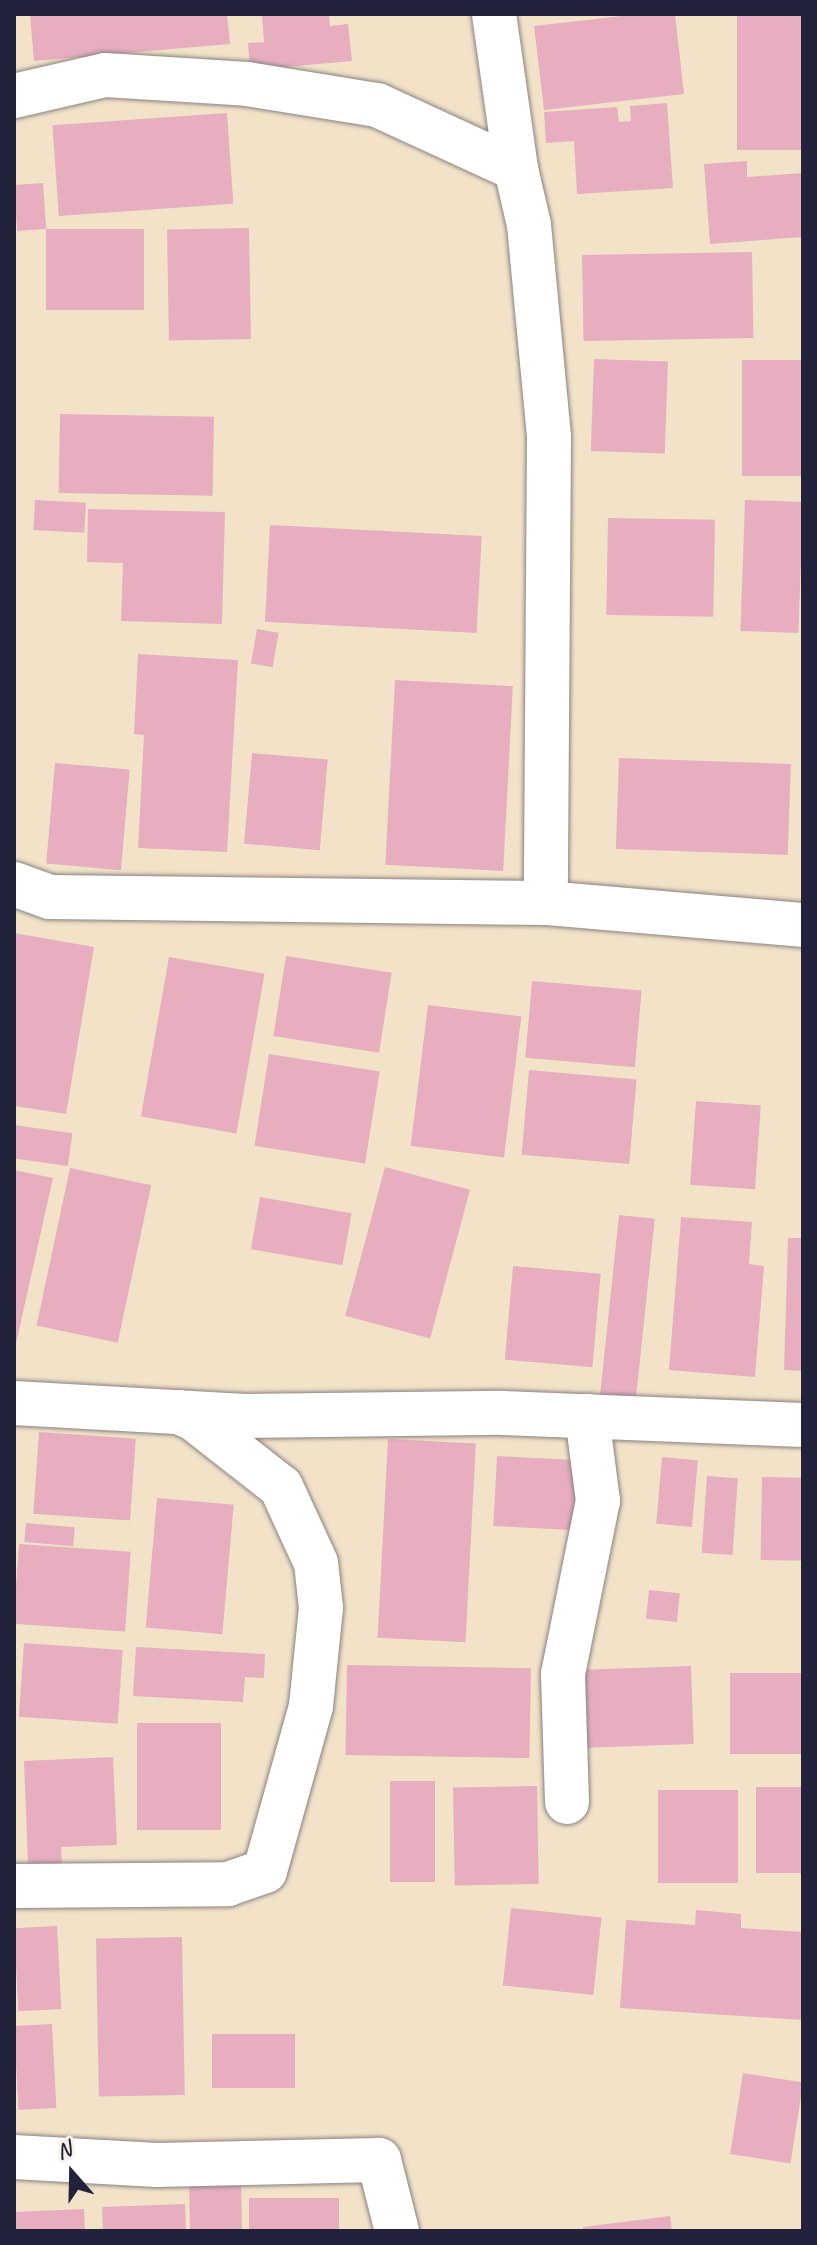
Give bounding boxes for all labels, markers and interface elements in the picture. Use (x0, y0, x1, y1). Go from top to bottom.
north arrow (32, 2133, 112, 2213)
text: N (53, 2135, 75, 2166)

